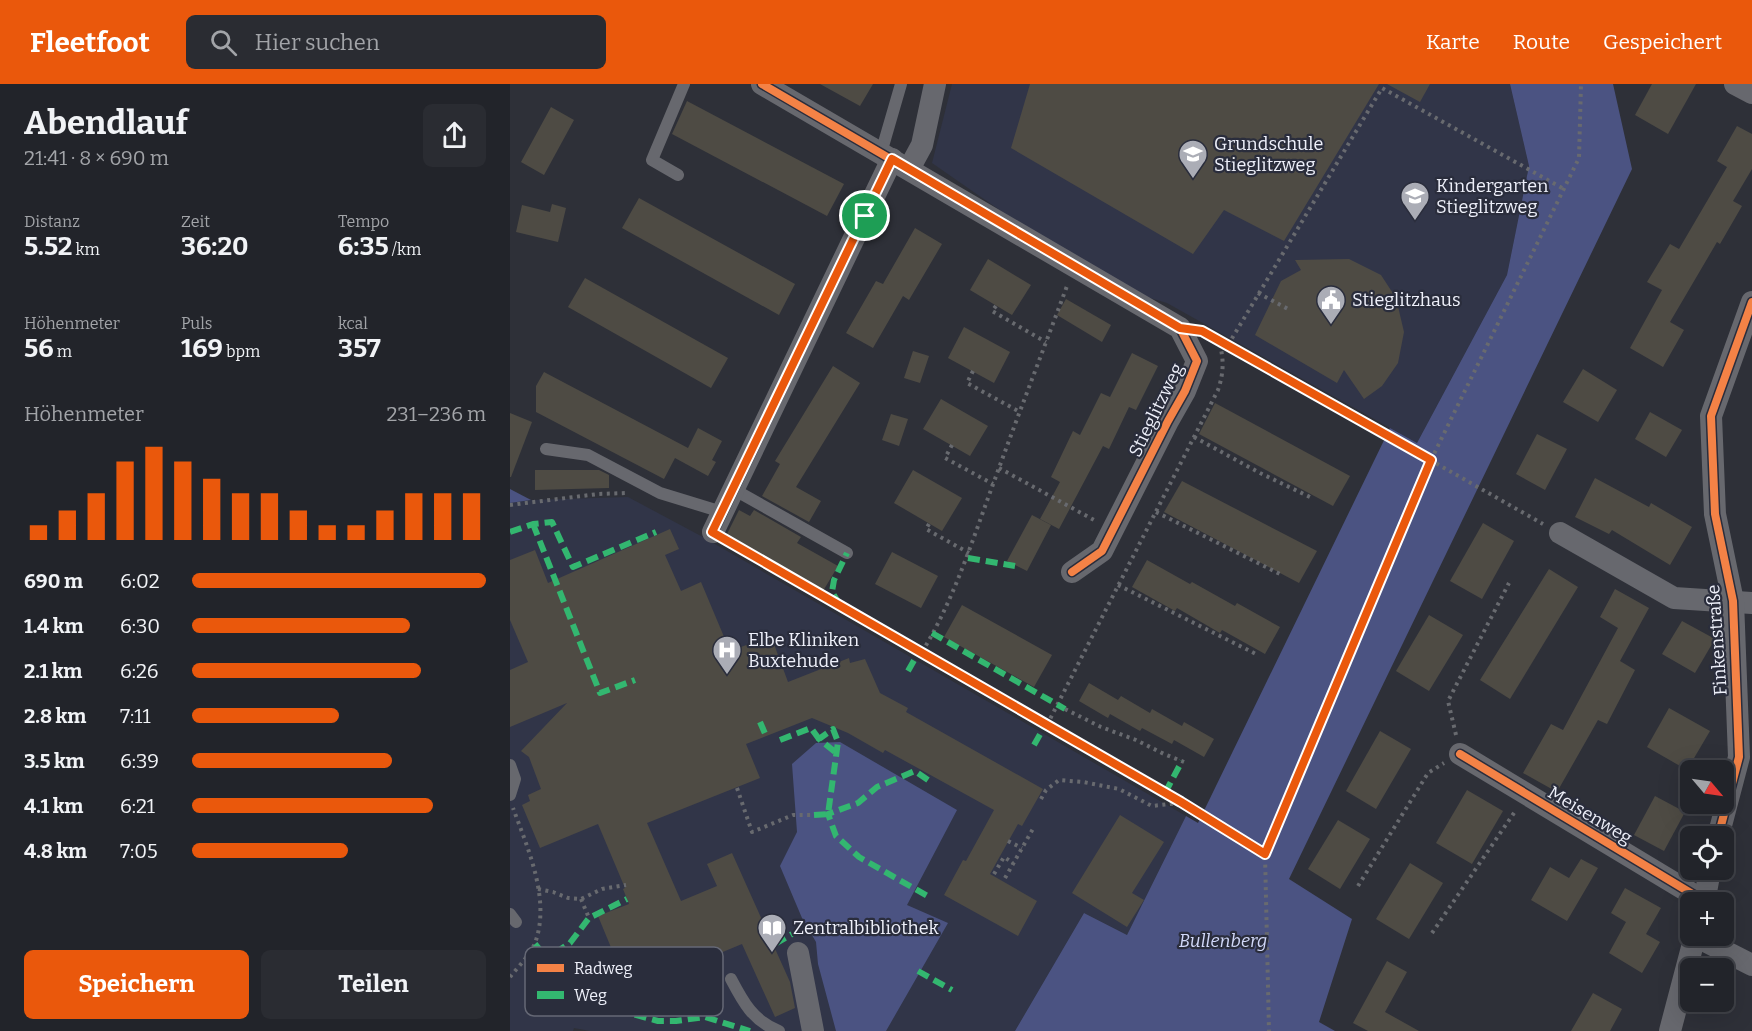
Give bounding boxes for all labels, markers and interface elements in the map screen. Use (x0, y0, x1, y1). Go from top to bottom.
search box (186, 15, 606, 69)
text: Fleetfoot (30, 26, 150, 59)
icon: search (207, 26, 240, 59)
text: Hier suchen (255, 29, 380, 56)
text: Karte (1426, 29, 1480, 55)
text: Route (1513, 29, 1570, 55)
text: Gespeichert (1603, 29, 1722, 55)
text: Abendlauf (24, 103, 188, 143)
button: share (423, 104, 486, 167)
place label: Grundschule Stieglitzweg (1214, 133, 1323, 176)
school or university icon: Grundschule Stieglitzweg (1177, 138, 1209, 180)
text: 21:41 · 8 × 690 m (24, 146, 169, 170)
place label: Kindergarten Stieglitzweg (1436, 175, 1549, 218)
school or university icon: Kindergarten Stieglitzweg (1399, 180, 1431, 222)
pin (839, 190, 890, 241)
icon: arrive (848, 199, 881, 232)
text: Distanz (24, 212, 80, 231)
text: Zeit (181, 212, 210, 231)
text: Tempo (338, 212, 389, 231)
text: 5.52 (24, 231, 72, 262)
text: 36:20 (181, 231, 249, 262)
text: 6:35 (338, 231, 389, 262)
text: km (72, 240, 100, 259)
text: /km (389, 240, 421, 259)
public building icon: Stieglitzhaus (1315, 284, 1347, 326)
place label: Stieglitzhaus (1352, 289, 1461, 311)
text: Höhenmeter (24, 314, 120, 333)
text: Puls (181, 314, 213, 333)
text: kcal (338, 314, 368, 333)
text: 56 (24, 333, 54, 364)
text: 169 (181, 333, 223, 364)
text: 357 (338, 333, 381, 364)
text: m (54, 342, 72, 361)
text: bpm (223, 342, 260, 361)
street label: Stieglitzweg (1124, 360, 1188, 460)
text: Höhenmeter (24, 402, 144, 426)
text: 231–236 m (386, 402, 486, 426)
text: 690 m (24, 569, 83, 593)
text: 6:02 (120, 569, 160, 593)
street label: Finkenstraße (1702, 584, 1732, 696)
text: 1.4 km (24, 614, 84, 638)
text: 6:30 (120, 614, 160, 638)
place label: Elbe Kliniken Buxtehude (748, 629, 860, 672)
hospital icon: Elbe Kliniken Buxtehude (711, 634, 743, 676)
text: 2.1 km (24, 659, 82, 683)
text: 6:26 (120, 659, 159, 683)
text: 2.8 km (24, 704, 86, 728)
text: 7:11 (120, 704, 151, 728)
text: 3.5 km (24, 749, 85, 773)
text: 6:39 (120, 749, 159, 773)
north arrow (1680, 760, 1734, 814)
map controls (1680, 760, 1734, 1012)
street label: Meisenweg (1544, 781, 1636, 849)
text: 4.1 km (24, 794, 83, 818)
text: 6:21 (120, 794, 155, 818)
button: locate (1680, 826, 1734, 880)
text: 4.8 km (24, 839, 87, 863)
text: 7:05 (120, 839, 158, 863)
button: + (1680, 892, 1734, 946)
library icon: Zentralbibliothek (756, 912, 788, 954)
place label: Zentralbibliothek (793, 917, 940, 939)
park label: Bullenberg (1179, 930, 1267, 952)
legend (525, 947, 723, 1016)
button: Speichern (24, 950, 249, 1019)
button: Teilen (261, 950, 486, 1019)
button: − (1680, 958, 1734, 1012)
text: Radweg (574, 959, 632, 978)
text: Weg (574, 986, 607, 1005)

